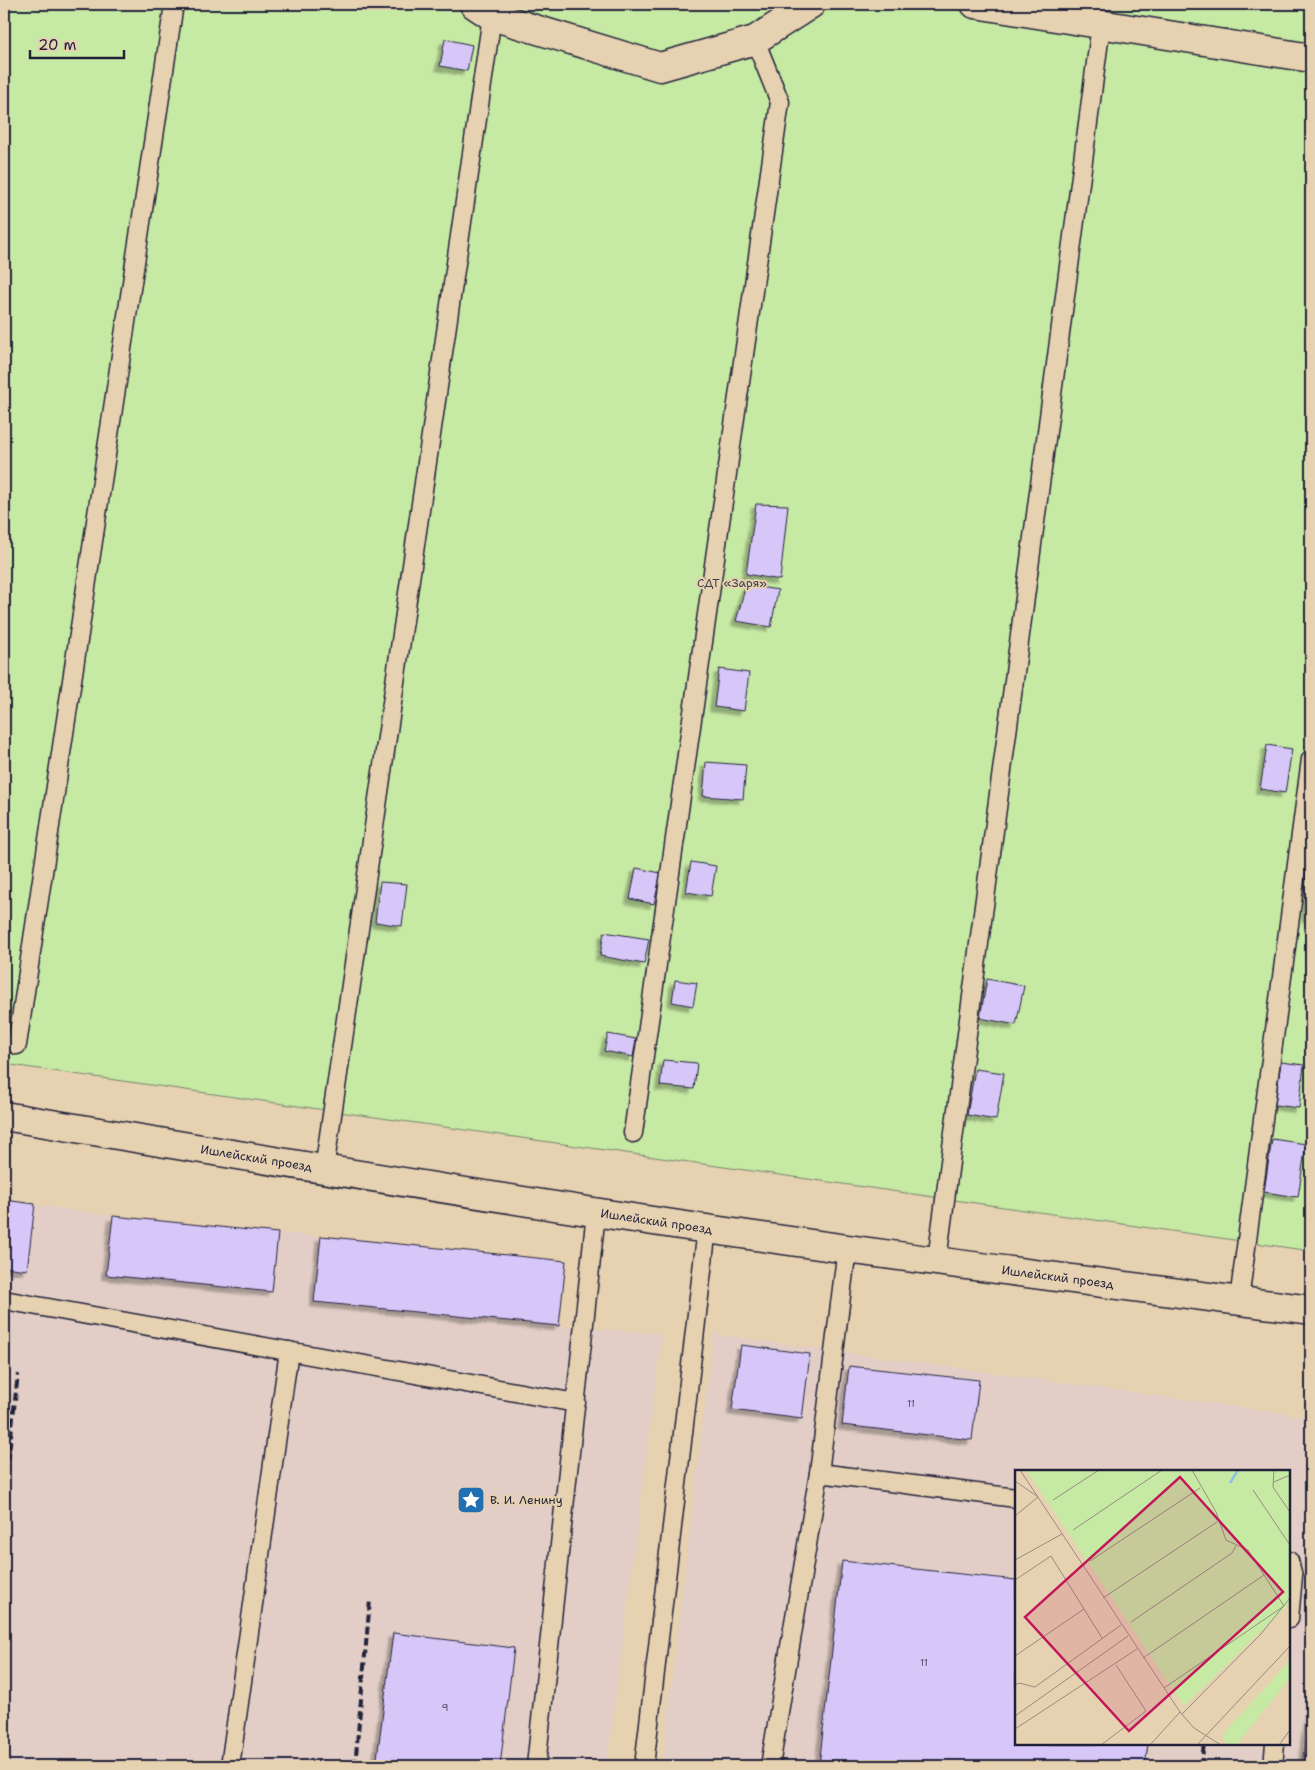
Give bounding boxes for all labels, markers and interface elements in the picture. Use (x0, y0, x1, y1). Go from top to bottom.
scale bar (30, 28, 124, 60)
text: 20 m (38, 35, 77, 55)
park label: СДТ «Заря» (697, 575, 767, 591)
street label: Ишлейский проезд (199, 1141, 314, 1175)
street label: Ишлейский проезд (599, 1205, 714, 1238)
street label: Ишлейский проезд (1001, 1262, 1115, 1292)
house number: 11 (907, 1397, 915, 1410)
inset map (1015, 1470, 1290, 1745)
place icon: В. И. Ленину (456, 1485, 486, 1515)
place label: В. И. Ленину (490, 1492, 563, 1508)
house number: 11 (920, 1656, 928, 1669)
house number: 9 (442, 1701, 449, 1714)

